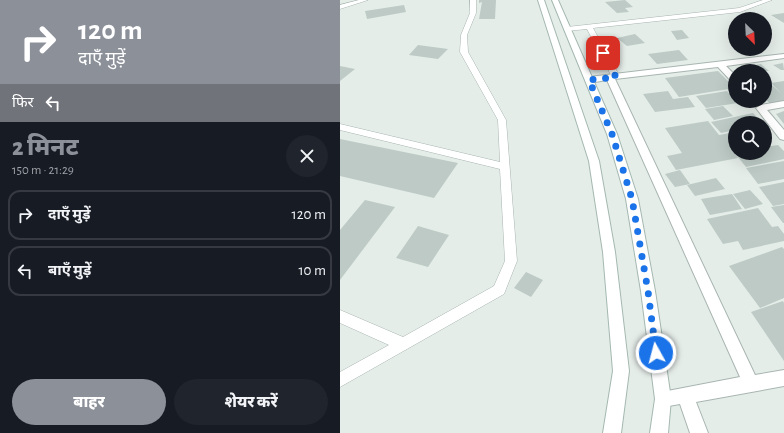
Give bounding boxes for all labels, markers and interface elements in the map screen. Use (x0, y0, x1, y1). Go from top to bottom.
north arrow (728, 12, 772, 56)
map controls (728, 12, 772, 160)
icon: right (12, 16, 64, 68)
text: 120 m (78, 17, 143, 45)
pin (586, 36, 620, 70)
icon: arrive (592, 42, 614, 64)
text: दाएँ मुड़ें (78, 50, 126, 68)
button: sound (728, 64, 772, 108)
icon: left (42, 92, 64, 114)
text: फिर (12, 95, 34, 110)
button: search (728, 116, 772, 160)
button: close (286, 135, 328, 177)
text: 2 मिनट (12, 136, 79, 160)
text: 150 m · 21:29 (12, 164, 74, 177)
icon: right (14, 204, 36, 226)
text: दाएँ मुड़ें (48, 207, 91, 222)
text: 120 m (292, 207, 326, 222)
icon: left (14, 260, 36, 282)
text: बाएँ मुड़ें (48, 263, 91, 278)
text: 10 m (298, 263, 326, 278)
position arrow (635, 332, 677, 374)
button: बाहर (12, 379, 166, 425)
button: शेयर करें (174, 379, 328, 425)

